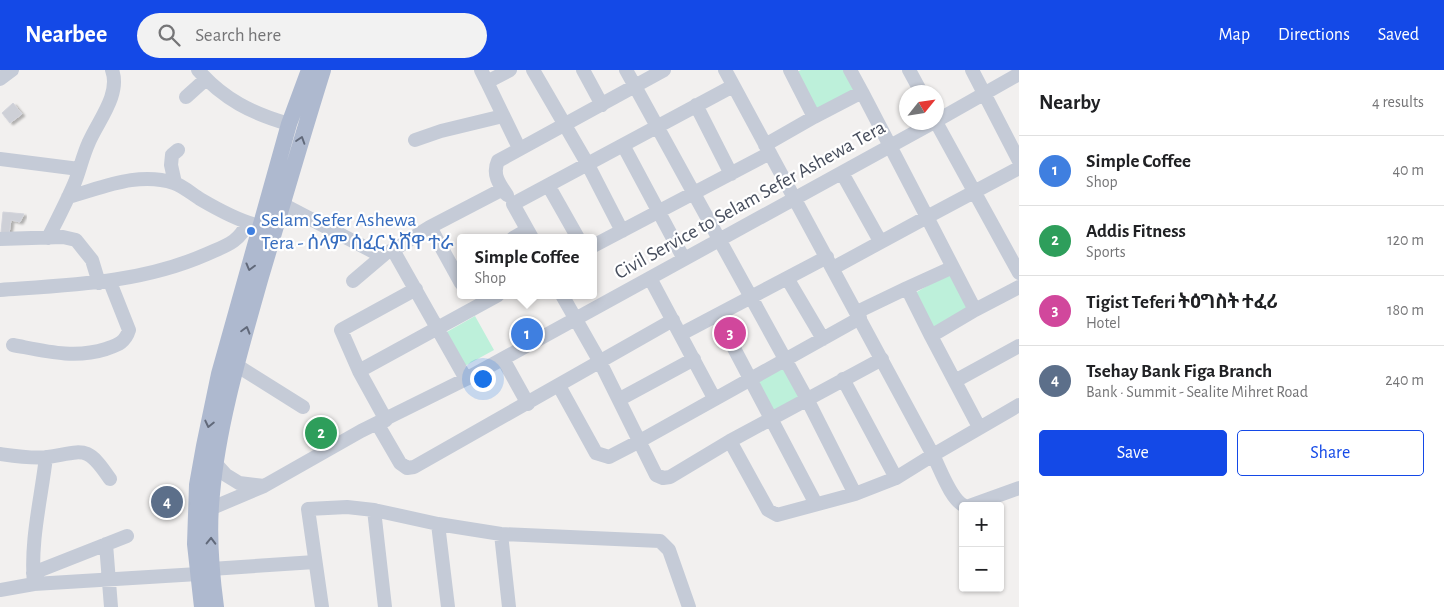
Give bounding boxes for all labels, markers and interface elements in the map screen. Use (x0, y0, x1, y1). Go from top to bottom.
search box (137, 13, 487, 58)
icon: search (155, 21, 183, 49)
text: Nearbee (25, 23, 107, 47)
text: Search here (195, 26, 281, 45)
text: Map (1219, 26, 1250, 44)
text: Directions (1278, 26, 1350, 44)
text: Saved (1378, 26, 1419, 44)
north arrow (899, 85, 944, 130)
text: Nearby (1039, 92, 1100, 113)
text: 4 results (1372, 94, 1424, 110)
street label: Civil Service to Selam Sefer Ashewa Tera (611, 117, 889, 283)
one-way arrow (295, 137, 305, 145)
text: Simple Coffee (1086, 152, 1191, 171)
text: 1 (1052, 162, 1058, 178)
text: 40 m (1392, 162, 1424, 178)
text: Shop (1086, 174, 1118, 190)
place label: Selam Sefer Ashewa Tera - ሰላም ሰፈር አሸዋ ተራ (261, 210, 454, 253)
text: Addis Fitness (1086, 222, 1186, 241)
marker: Selam Sefer Ashewa Tera - ሰላም ሰፈር አሸዋ ተራ (245, 225, 257, 237)
text: 2 (1051, 232, 1059, 248)
text: 120 m (1387, 232, 1424, 248)
popup (457, 234, 597, 299)
text: Sports (1086, 244, 1126, 260)
text: Simple Coffee (474, 248, 580, 267)
one-way arrow (245, 263, 256, 272)
text: Shop (474, 270, 506, 286)
text: Tigist Teferi ትዕግስት ተፈሪ (1086, 293, 1278, 312)
text: 3 (1052, 302, 1058, 318)
text: 180 m (1387, 302, 1424, 318)
pin: 3 (714, 314, 746, 352)
pin: 1 (511, 315, 543, 353)
text: Hotel (1086, 315, 1121, 331)
one-way arrow (241, 326, 251, 335)
text: Tsehay Bank Figa Branch (1086, 362, 1272, 381)
your location (470, 366, 496, 392)
text: 4 (1051, 372, 1059, 388)
text: 240 m (1385, 372, 1424, 388)
text: Bank · Summit - Sealite Mihret Road (1086, 384, 1308, 400)
pin: 2 (305, 414, 337, 452)
one-way arrow (204, 420, 215, 429)
button: Save (1039, 430, 1227, 476)
button: Share (1237, 430, 1424, 476)
pin: 4 (151, 483, 183, 521)
map controls (959, 502, 1004, 592)
button: + (959, 502, 1004, 547)
one-way arrow (206, 537, 216, 544)
button: − (959, 547, 1004, 592)

